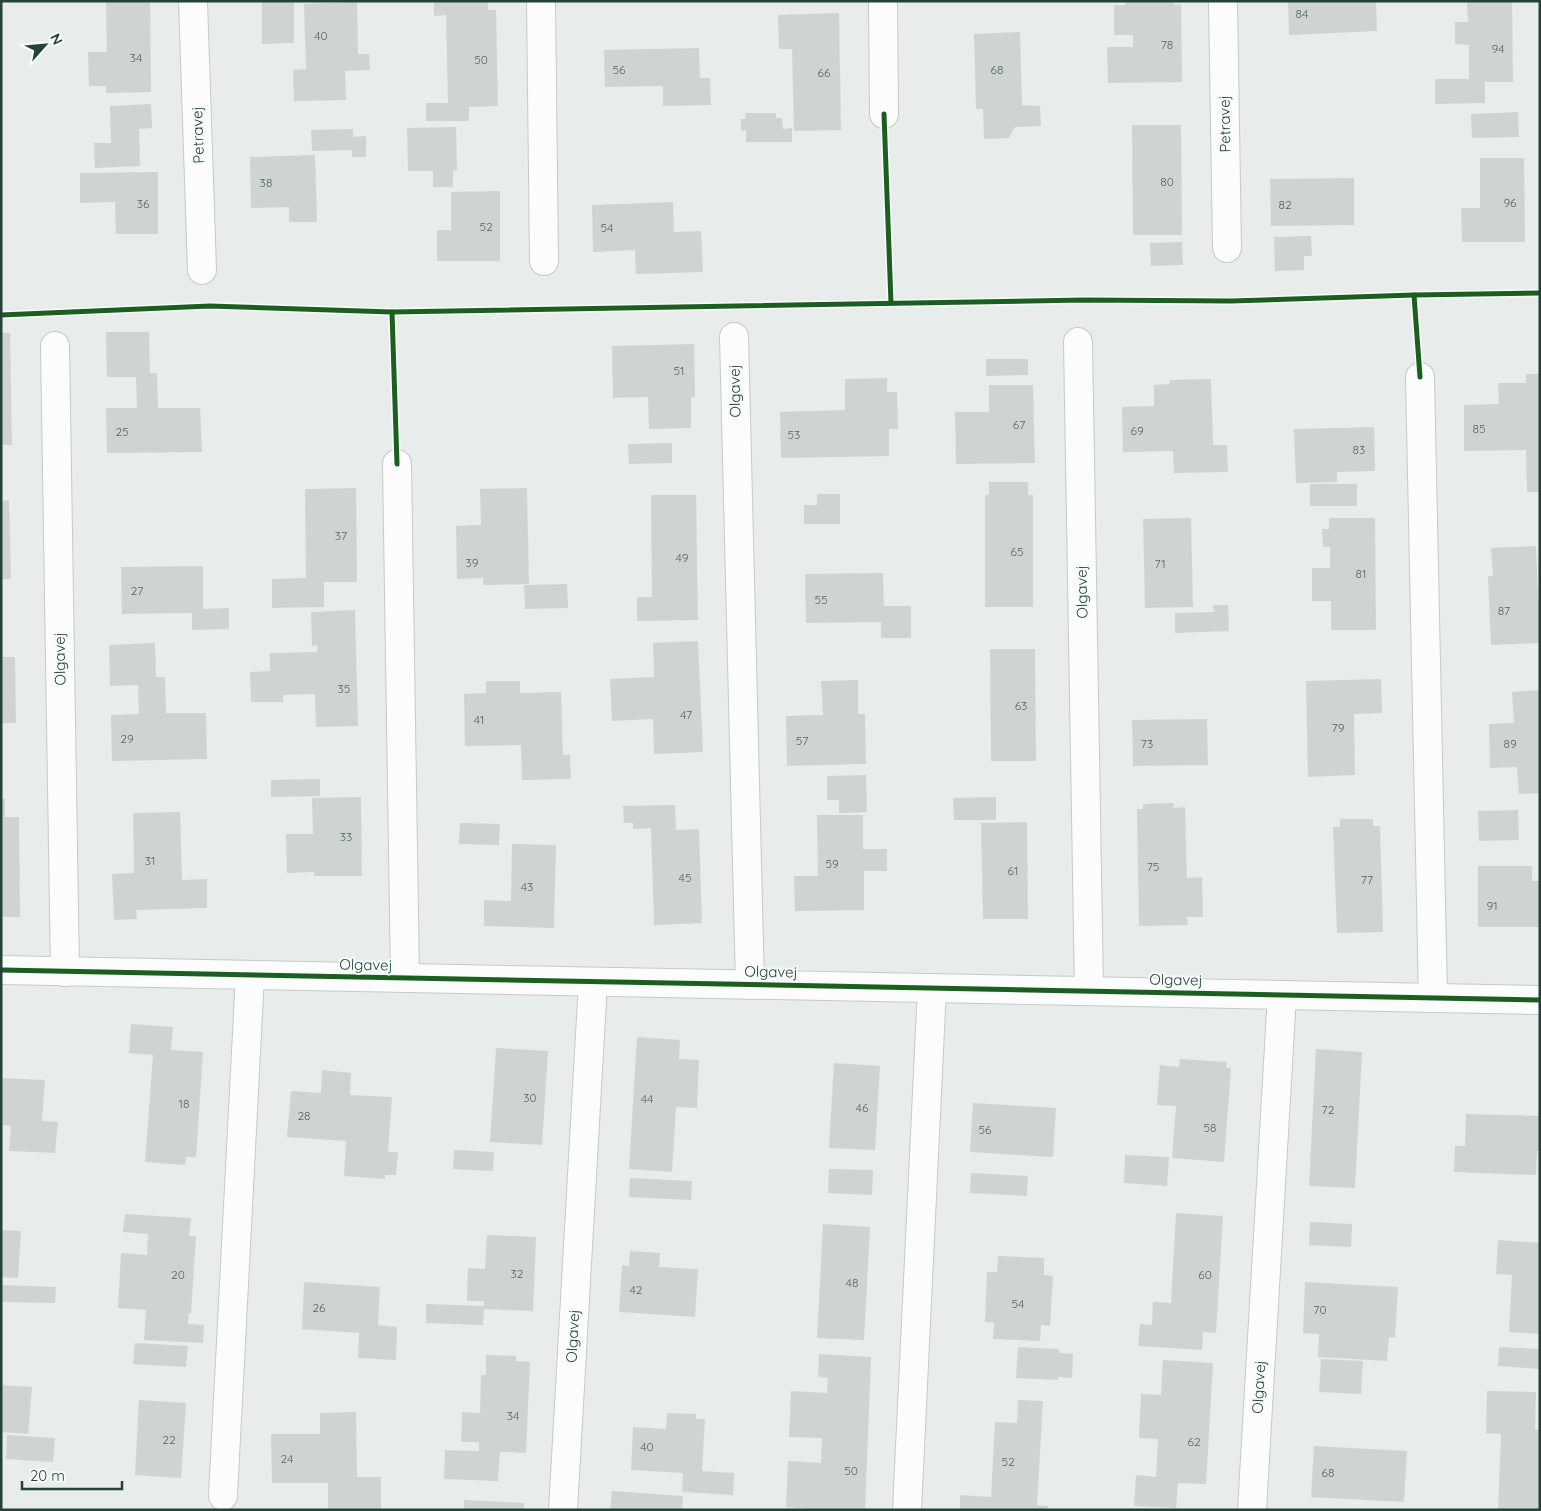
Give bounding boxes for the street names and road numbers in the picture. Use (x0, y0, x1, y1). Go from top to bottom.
street label: Petravej (1215, 95, 1234, 153)
street label: Petravej (187, 106, 208, 164)
street label: Olgavej (725, 364, 744, 418)
street label: Olgavej (1072, 565, 1091, 619)
street label: Olgavej (50, 632, 69, 686)
street label: Olgavej (339, 955, 393, 974)
street label: Olgavej (744, 962, 798, 981)
street label: Olgavej (1149, 970, 1203, 989)
street label: Olgavej (562, 1309, 583, 1363)
street label: Olgavej (1248, 1360, 1269, 1414)

